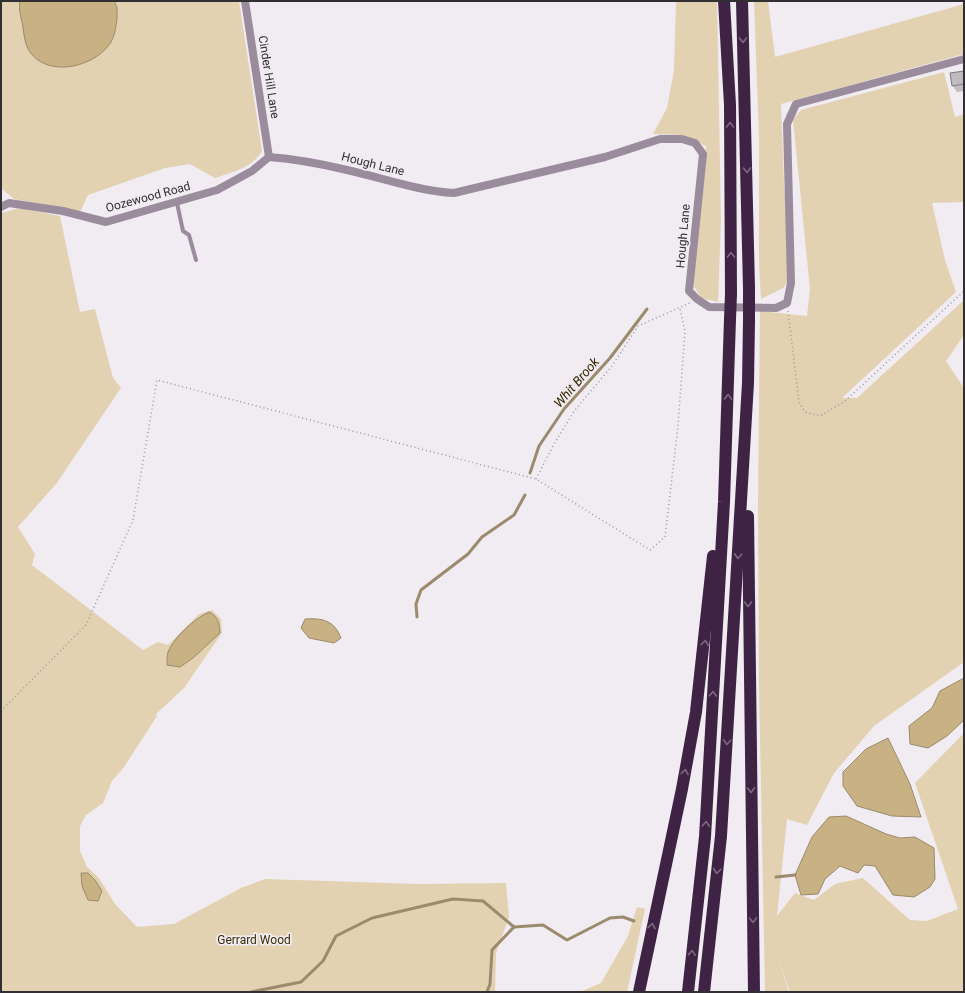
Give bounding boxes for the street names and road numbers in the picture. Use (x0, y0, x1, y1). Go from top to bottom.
street label: Cinder Hill Lane (256, 35, 282, 119)
street label: Hough Lane (340, 149, 406, 179)
street label: Oozewood Road (104, 179, 192, 215)
street label: Hough Lane (673, 203, 693, 269)

